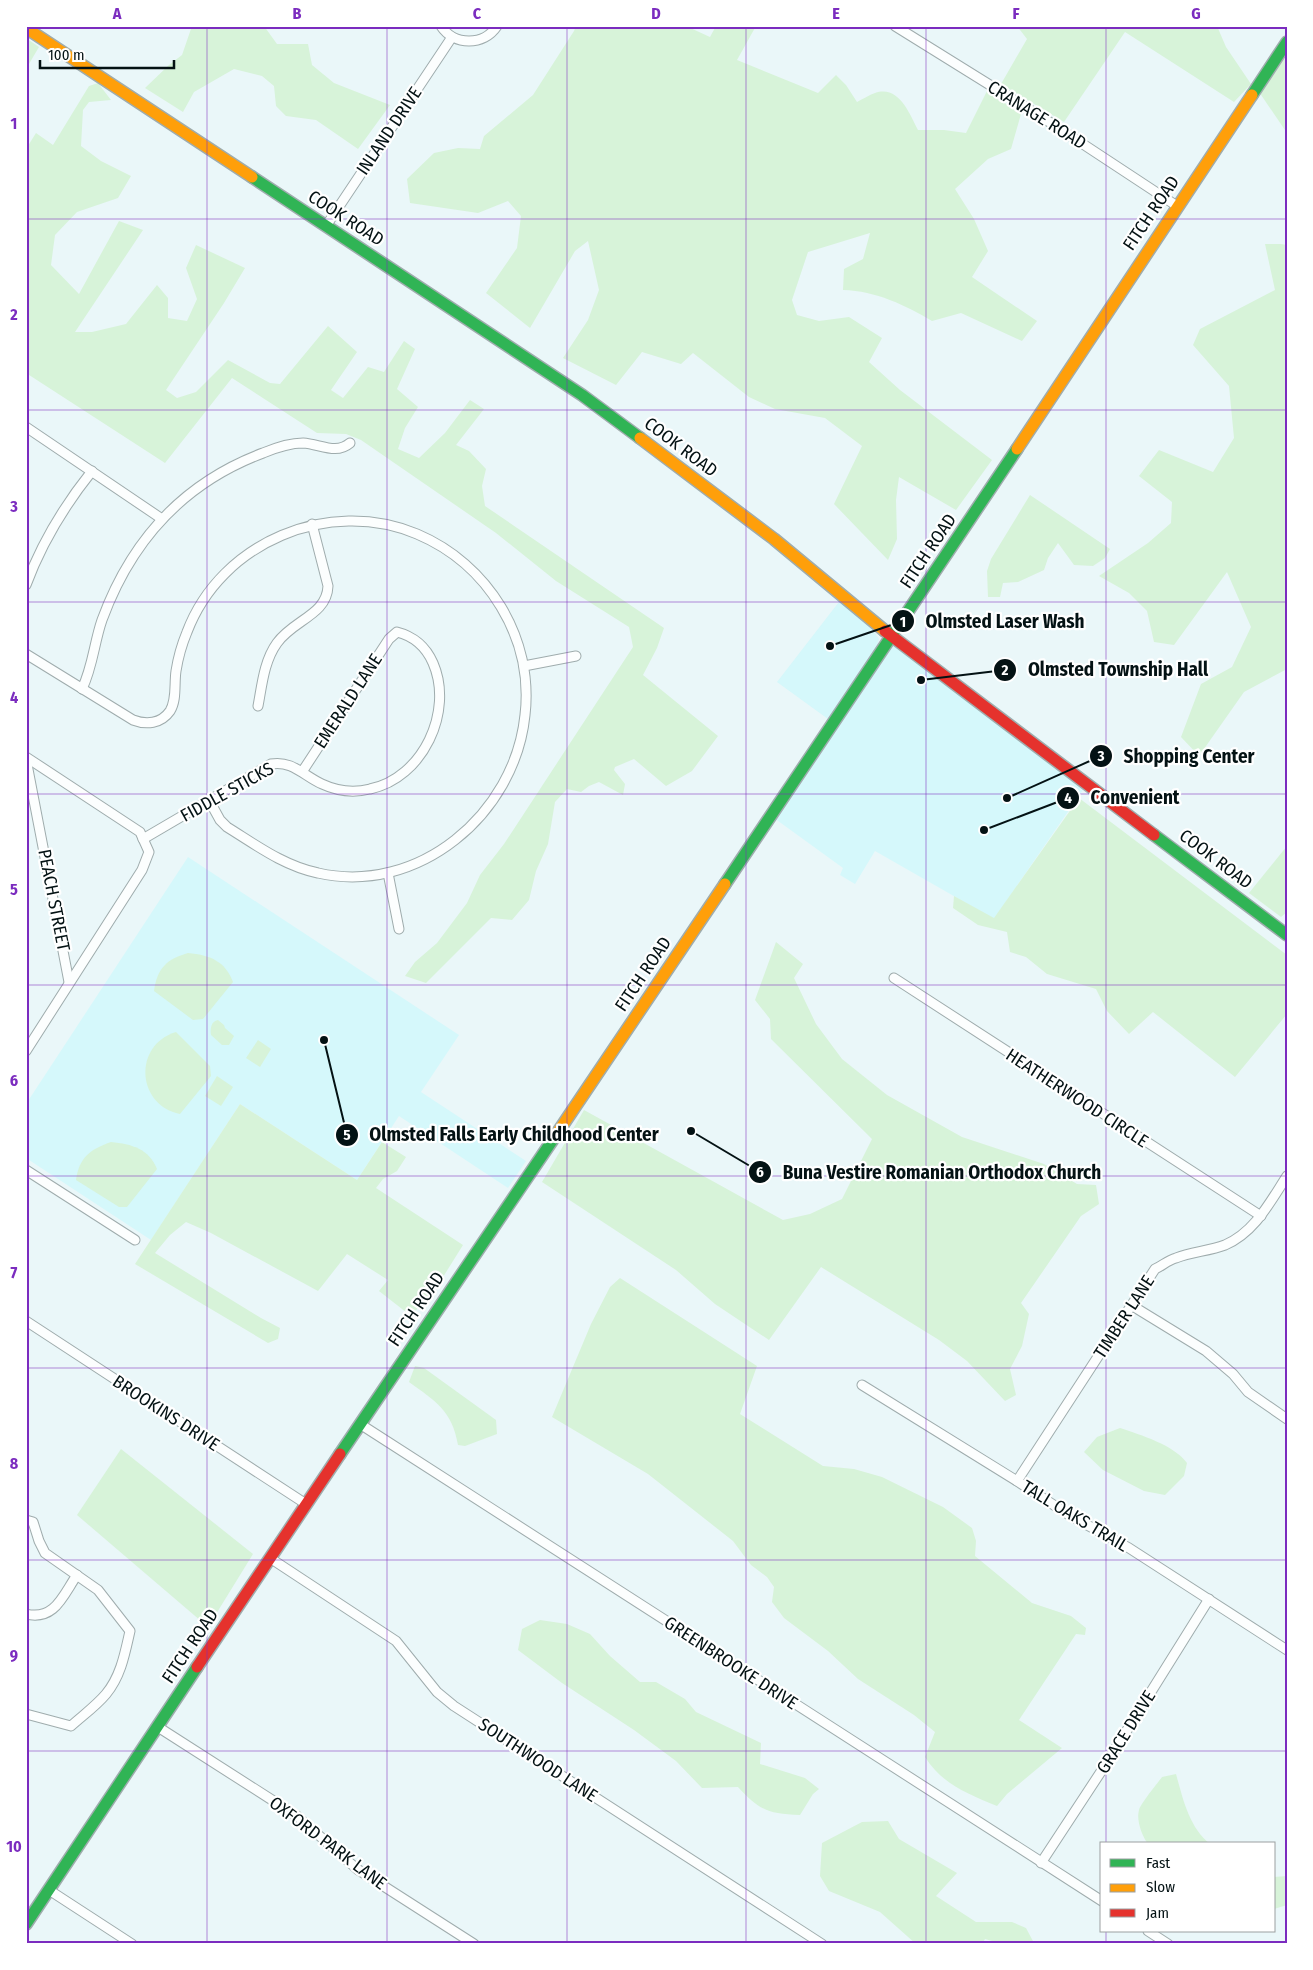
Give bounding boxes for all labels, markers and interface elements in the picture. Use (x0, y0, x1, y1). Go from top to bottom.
text: A (112, 4, 122, 23)
text: B (293, 4, 302, 23)
text: C (473, 4, 482, 23)
text: D (651, 4, 661, 23)
text: E (832, 4, 840, 23)
text: F (1012, 4, 1020, 23)
text: G (1191, 4, 1201, 23)
scale bar (40, 38, 174, 70)
text: 100 m (48, 46, 85, 64)
street label: CRANAGE ROAD (984, 76, 1090, 154)
street label: INLAND DRIVE (352, 83, 426, 179)
text: 1 (11, 114, 17, 133)
street label: FITCH ROAD (1118, 171, 1184, 255)
street label: COOK ROAD (304, 185, 388, 251)
text: 2 (9, 305, 18, 324)
street label: COOK ROAD (640, 412, 722, 482)
text: 3 (9, 497, 18, 516)
street label: FITCH ROAD (895, 509, 961, 593)
callout: Olmsted Laser Wash (891, 604, 1095, 638)
text: Olmsted Laser Wash (926, 610, 1085, 633)
text: 1 (900, 613, 906, 631)
street label: EMERALD LANE (309, 650, 387, 752)
callout: Olmsted Township Hall (993, 653, 1218, 687)
text: Olmsted Township Hall (1028, 658, 1209, 681)
text: 2 (1001, 661, 1009, 679)
text: 4 (10, 688, 18, 707)
callout: Shopping Center (1089, 739, 1265, 773)
text: Shopping Center (1124, 745, 1256, 768)
text: 3 (1096, 747, 1105, 765)
street label: FIDDLE STICKS (177, 757, 278, 827)
callout: Convenient (1055, 781, 1190, 815)
text: Convenient (1090, 786, 1180, 809)
text: 4 (1064, 789, 1072, 807)
street label: COOK ROAD (1175, 824, 1257, 894)
street label: PEACH STREET (33, 847, 75, 953)
text: 5 (10, 880, 18, 899)
street label: FITCH ROAD (610, 932, 676, 1016)
street label: HEATHERWOOD CIRCLE (1002, 1044, 1152, 1152)
text: 6 (10, 1071, 18, 1090)
callout: Olmsted Falls Early Childhood Center (335, 1118, 669, 1152)
text: Olmsted Falls Early Childhood Center (369, 1123, 660, 1146)
text: 5 (343, 1126, 351, 1144)
callout: Buna Vestire Romanian Orthodox Church (748, 1155, 1112, 1189)
text: Buna Vestire Romanian Orthodox Church (783, 1161, 1101, 1184)
text: 6 (756, 1163, 764, 1181)
text: 7 (11, 1263, 18, 1282)
street label: FITCH ROAD (383, 1267, 449, 1351)
street label: TIMBER LANE (1089, 1271, 1159, 1363)
street label: BROOKINS DRIVE (108, 1370, 224, 1456)
text: 8 (10, 1454, 19, 1473)
street label: TALL OAKS TRAIL (1018, 1476, 1132, 1556)
street label: FITCH ROAD (157, 1604, 223, 1688)
street label: GREENBROOKE DRIVE (660, 1612, 802, 1714)
text: 9 (10, 1646, 18, 1665)
street label: GRACE DRIVE (1092, 1686, 1160, 1778)
street label: SOUTHWOOD LANE (474, 1713, 602, 1807)
street label: OXFORD PARK LANE (265, 1792, 391, 1894)
text: 10 (6, 1837, 22, 1856)
legend (1100, 1842, 1276, 1932)
text: Fast (1146, 1854, 1170, 1872)
text: Slow (1146, 1878, 1175, 1896)
text: Jam (1146, 1904, 1169, 1922)

